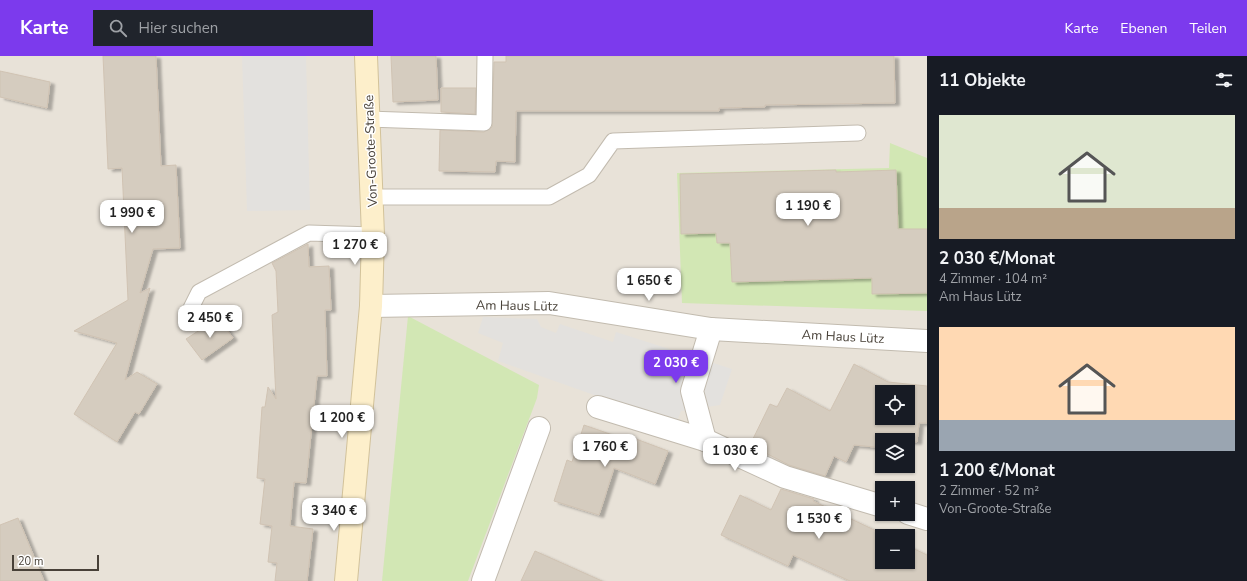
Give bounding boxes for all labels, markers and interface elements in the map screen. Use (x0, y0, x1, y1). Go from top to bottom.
search box (93, 10, 373, 46)
text: Karte (20, 15, 69, 41)
icon: search (107, 17, 129, 39)
text: Hier suchen (139, 18, 218, 38)
text: Karte (1065, 19, 1098, 38)
text: Ebenen (1120, 19, 1167, 38)
text: Teilen (1189, 19, 1227, 38)
text: 11 Objekte (939, 69, 1026, 92)
icon: filters (1213, 69, 1235, 91)
street label: Von-Groote-Straße (360, 94, 382, 208)
icon: home (1051, 141, 1123, 213)
pin: 1 190 € (771, 193, 845, 227)
text: 1 190 € (785, 197, 831, 215)
pin: 1 990 € (95, 200, 169, 234)
text: 1 990 € (109, 204, 155, 222)
pin: 1 270 € (318, 232, 392, 266)
text: 1 270 € (332, 236, 378, 254)
text: 2 030 €/Monat (939, 247, 1055, 270)
pin: 1 650 € (612, 268, 686, 302)
text: 4 Zimmer · 104 m² (939, 270, 1047, 288)
text: 1 650 € (626, 272, 672, 290)
text: Am Haus Lütz (939, 288, 1021, 306)
street label: Am Haus Lütz (476, 296, 558, 316)
pin: 2 450 € (173, 305, 247, 339)
text: 2 450 € (187, 309, 233, 327)
street label: Am Haus Lütz (801, 326, 885, 348)
pin: 2 030 € (639, 350, 713, 384)
icon: home (1051, 353, 1123, 425)
text: 2 030 € (653, 354, 699, 372)
map controls (875, 385, 915, 569)
button: locate (875, 385, 915, 425)
pin: 1 200 € (305, 405, 379, 439)
text: 1 200 € (319, 409, 365, 427)
button: layers (875, 433, 915, 473)
pin: 1 760 € (568, 434, 642, 468)
text: 1 760 € (582, 438, 628, 456)
pin: 1 030 € (698, 438, 772, 472)
text: 1 030 € (712, 442, 758, 460)
text: 1 200 €/Monat (939, 459, 1055, 482)
button: + (875, 481, 915, 521)
text: 2 Zimmer · 52 m² (939, 482, 1039, 500)
pin: 3 340 € (297, 498, 371, 532)
text: Von-Groote-Straße (939, 500, 1051, 518)
text: 3 340 € (311, 502, 357, 520)
pin: 1 530 € (782, 506, 856, 540)
text: 1 530 € (796, 510, 842, 528)
button: − (875, 529, 915, 569)
scale bar (12, 553, 99, 572)
text: 20 m (18, 554, 43, 569)

